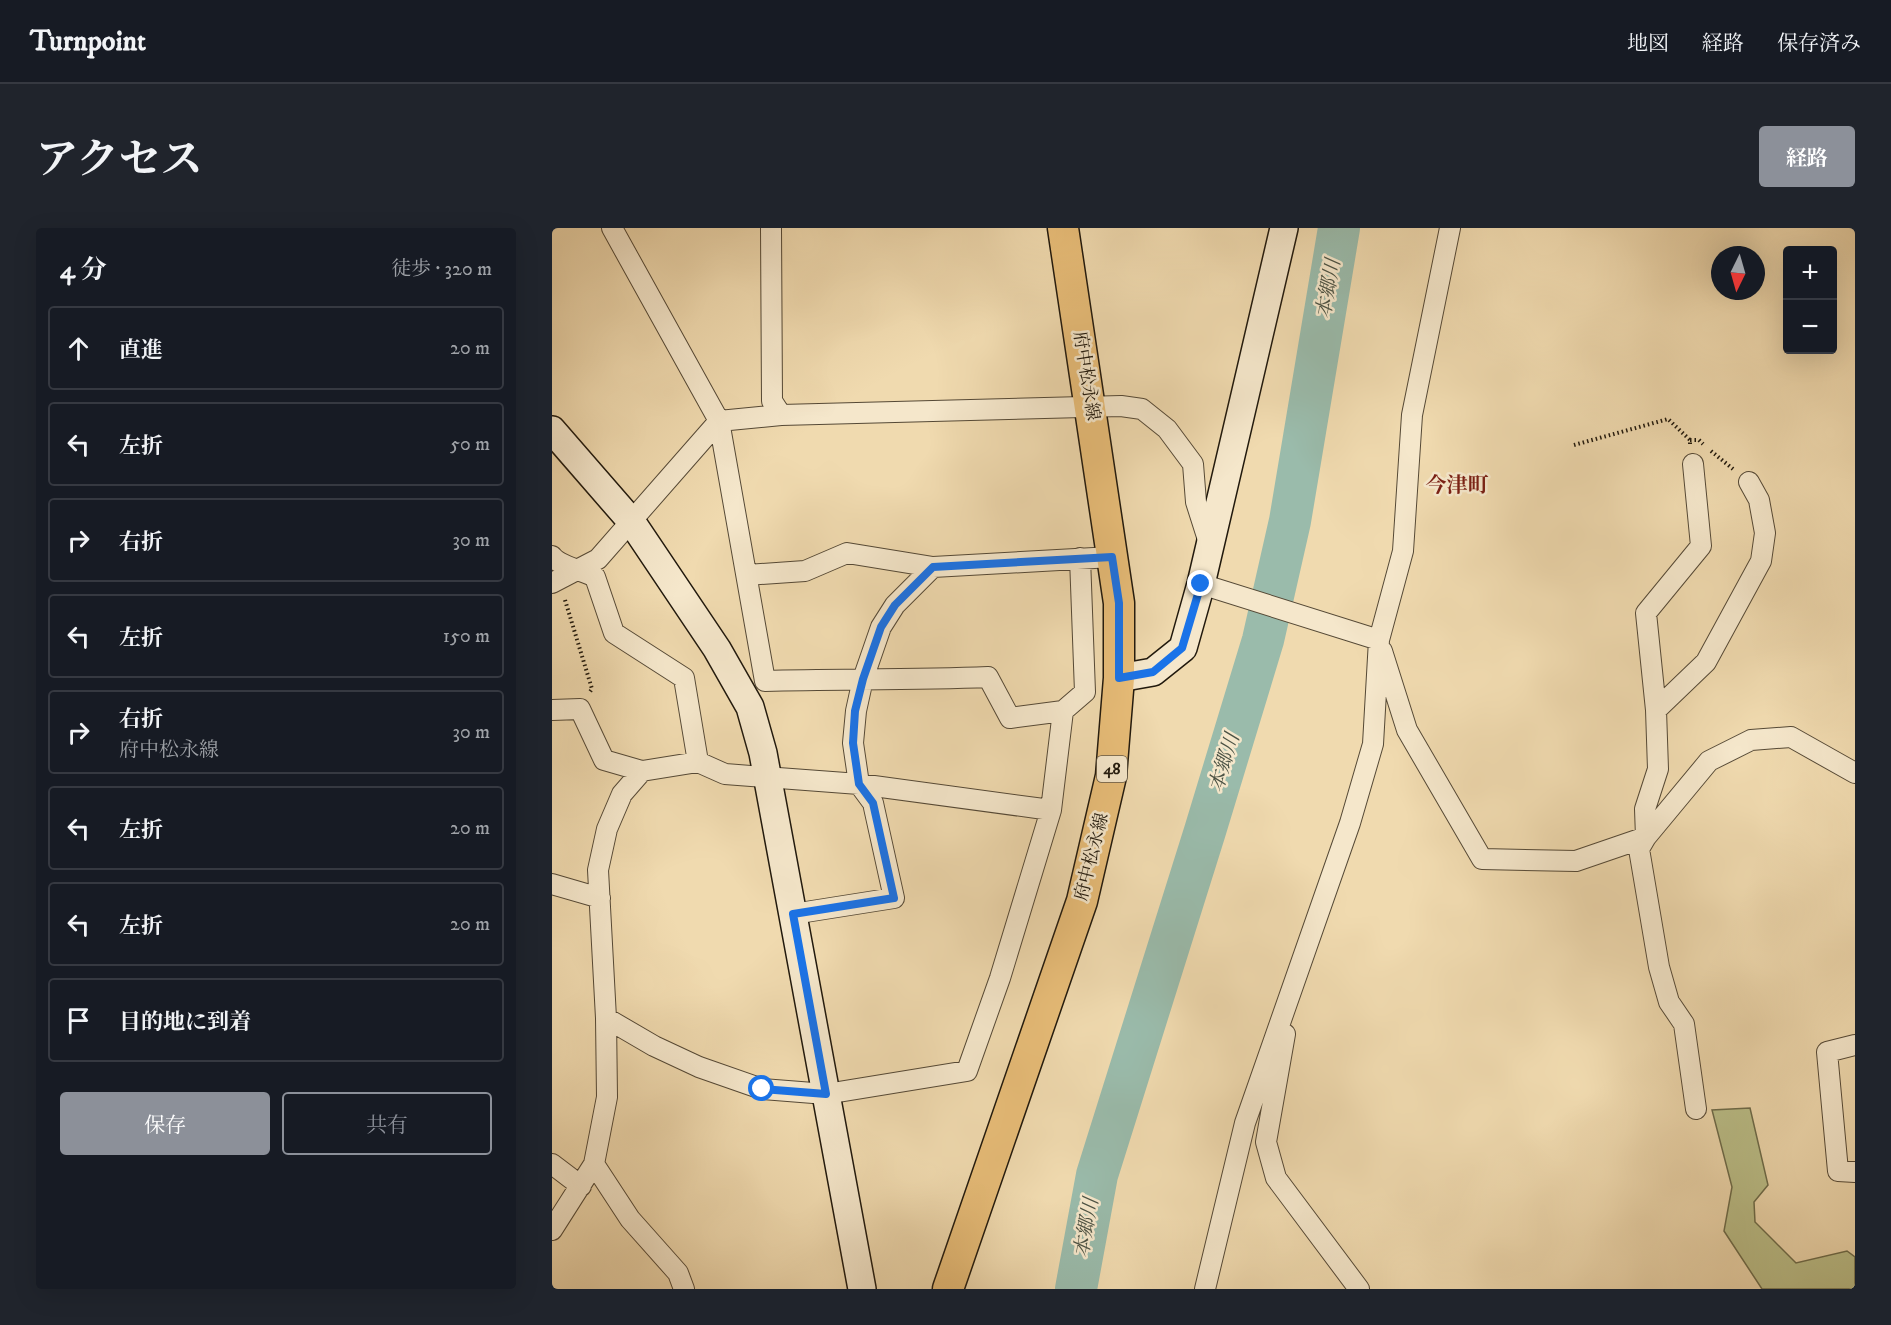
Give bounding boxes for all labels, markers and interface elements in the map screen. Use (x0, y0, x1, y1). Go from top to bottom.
text: Turnpoint (30, 24, 146, 59)
text: 地図 (1627, 31, 1669, 57)
text: 経路 (1702, 31, 1744, 57)
text: 保存済み (1777, 31, 1861, 57)
button: 経路 (1759, 126, 1855, 187)
text: アクセス (36, 135, 203, 187)
north arrow (1711, 246, 1765, 300)
map controls (1783, 246, 1837, 354)
button: + (1783, 246, 1837, 300)
text: 4 分 (60, 254, 107, 287)
water label: 本郷川 (1311, 255, 1347, 321)
text: 徒歩 · 320 m (391, 257, 492, 282)
button: − (1783, 300, 1837, 354)
street label: 府中松永線 (1068, 330, 1104, 422)
icon: ahead (62, 332, 95, 365)
text: 20 m (450, 336, 490, 361)
text: 直進 (119, 337, 163, 364)
icon: left (62, 428, 95, 461)
text: 50 m (450, 432, 490, 457)
text: 左折 (119, 433, 163, 460)
district label: 今津町 (1426, 473, 1489, 499)
icon: right (62, 524, 95, 557)
text: 30 m (452, 528, 490, 553)
text: 右折 (119, 529, 163, 556)
route end (1187, 570, 1213, 596)
icon: left (62, 620, 95, 653)
text: 150 m (443, 624, 490, 649)
text: 左折 (119, 625, 163, 652)
text: 右折 (119, 706, 163, 733)
icon: right (62, 716, 95, 749)
text: 30 m (452, 720, 490, 745)
water label: 本郷川 (1204, 729, 1246, 795)
text: 府中松永線 (119, 738, 219, 763)
road number: 48 (1097, 756, 1127, 782)
street label: 府中松永線 (1070, 811, 1114, 903)
icon: left (62, 812, 95, 845)
text: 20 m (450, 816, 490, 841)
text: 左折 (119, 817, 163, 844)
icon: left (62, 908, 95, 941)
text: 20 m (450, 912, 490, 937)
text: 左折 (119, 913, 163, 940)
icon: arrive (62, 1004, 95, 1037)
text: 目的地に到着 (119, 1009, 251, 1036)
route start (748, 1075, 774, 1101)
button: 保存 (60, 1092, 270, 1155)
button: 共有 (282, 1092, 492, 1155)
water label: 本郷川 (1069, 1194, 1105, 1260)

